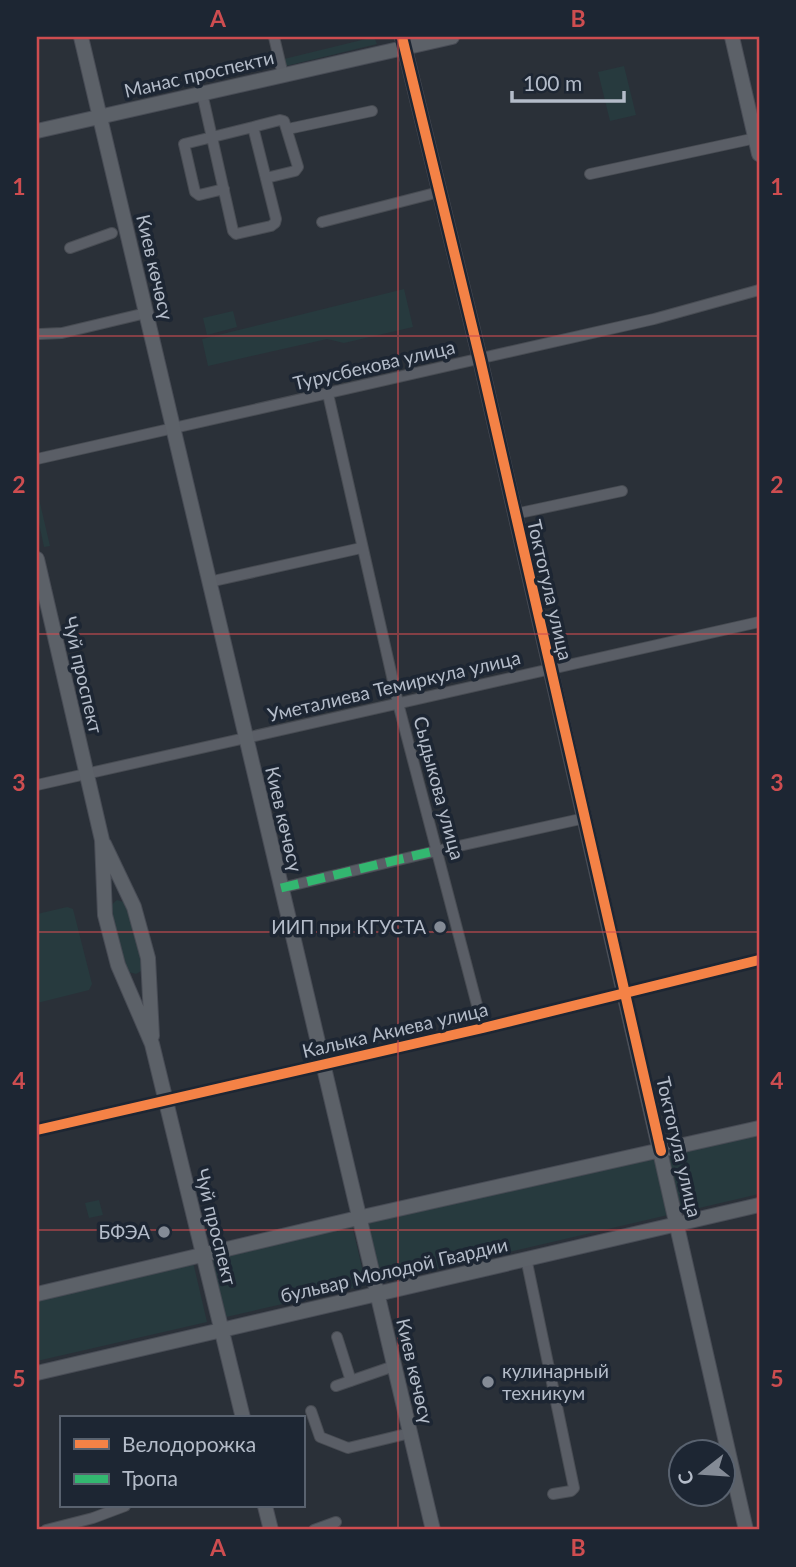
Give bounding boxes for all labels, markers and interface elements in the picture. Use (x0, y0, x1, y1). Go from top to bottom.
text: A (209, 4, 227, 32)
text: B (570, 4, 586, 32)
street label: Манас проспекти (122, 45, 276, 102)
scale bar (512, 60, 624, 104)
text: 100 m (523, 70, 582, 95)
text: 1 (12, 172, 26, 200)
text: 1 (770, 172, 784, 200)
street label: Киев көчөсү (132, 212, 179, 322)
street label: Турусбекова улица (291, 335, 457, 394)
text: 2 (12, 470, 26, 498)
text: 2 (770, 470, 784, 498)
street label: Токтогула улица (523, 517, 578, 662)
street label: Чуй проспект (59, 614, 108, 736)
street label: Уметалиева Темиркула улица (265, 645, 522, 726)
street label: Сыдыкова улица (409, 714, 470, 862)
street label: Киев көчөсү (261, 764, 308, 874)
text: 3 (12, 768, 26, 796)
text: 3 (770, 768, 784, 796)
place label: ИИП при КГУСТА (271, 915, 426, 938)
marker: ИИП при КГУСТА (432, 919, 448, 935)
street label: Калыка Акиева улица (300, 997, 490, 1062)
text: 4 (12, 1066, 26, 1094)
text: 4 (770, 1066, 784, 1094)
street label: Токтогула улица (652, 1074, 707, 1219)
street label: Чуй проспект (191, 1166, 242, 1288)
place label: БФЭА (98, 1220, 150, 1243)
marker: БФЭА (156, 1224, 172, 1240)
street label: бульвар Молодой Гвардии (278, 1232, 510, 1307)
street label: Киев көчөсү (392, 1316, 439, 1426)
place label: кулинарный техникум (502, 1359, 609, 1404)
text: 5 (12, 1364, 26, 1392)
text: 5 (770, 1364, 784, 1392)
marker: кулинарный техникум (480, 1374, 496, 1390)
legend (60, 1416, 304, 1508)
text: Велодорожка (122, 1431, 256, 1456)
north arrow (666, 1438, 736, 1508)
text: Тропа (122, 1465, 178, 1490)
text: С (672, 1468, 698, 1487)
text: A (209, 1533, 227, 1561)
text: B (570, 1533, 586, 1561)

